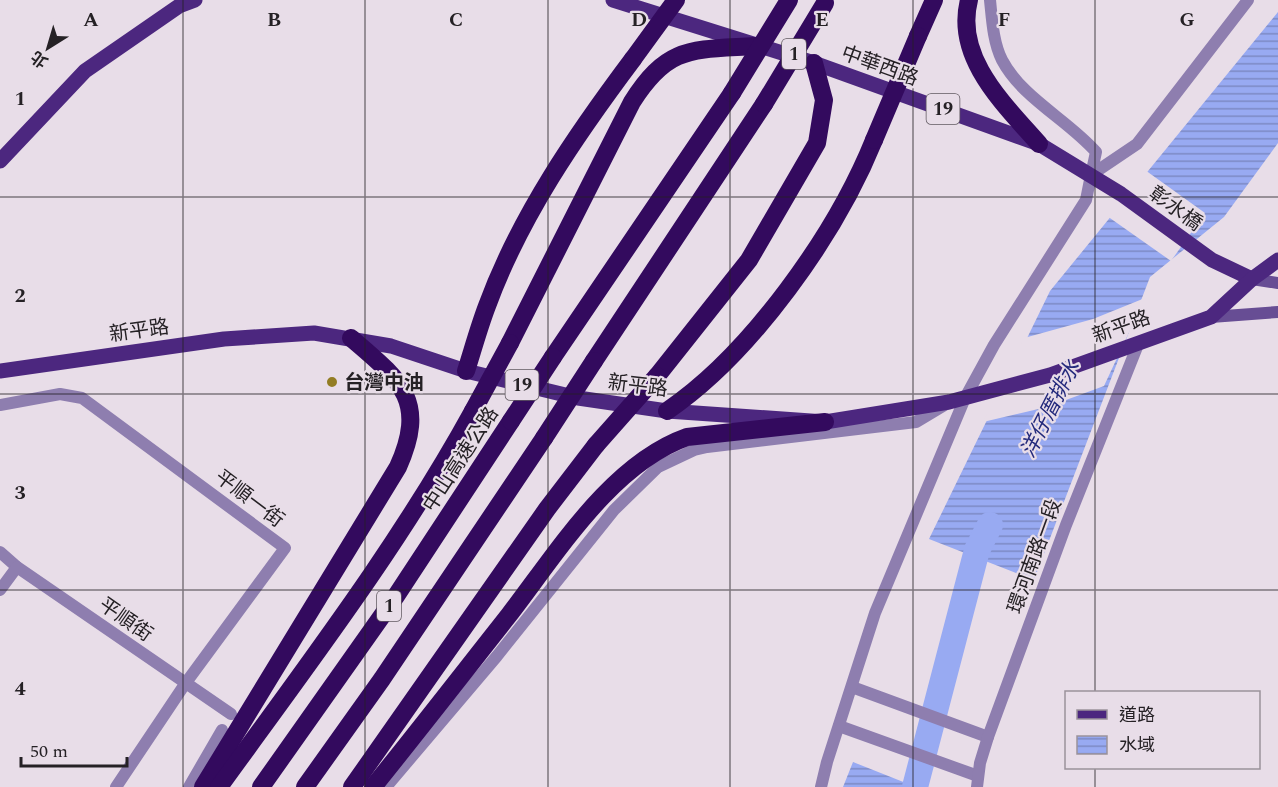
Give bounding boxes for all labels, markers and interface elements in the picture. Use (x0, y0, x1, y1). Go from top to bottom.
text: A (83, 5, 99, 35)
text: B (267, 5, 281, 35)
text: C (449, 5, 463, 35)
text: D (631, 5, 647, 35)
text: E (815, 5, 829, 35)
text: F (998, 5, 1010, 35)
text: G (1179, 5, 1195, 35)
north arrow (18, 18, 78, 78)
street label: 中華西路 (837, 38, 922, 94)
road number: 1 (782, 39, 806, 69)
text: 北 (26, 45, 53, 74)
text: 1 (14, 84, 26, 114)
road number: 19 (926, 94, 960, 124)
street label: 彰水橋 (1142, 179, 1208, 239)
text: 2 (14, 281, 26, 311)
street label: 新平路 (1088, 303, 1155, 351)
street label: 新平路 (107, 312, 171, 350)
water label: 洋仔厝排水 (1013, 355, 1089, 463)
street label: 新平路 (606, 367, 669, 405)
place label: 台灣中油 (344, 368, 424, 398)
road number: 19 (506, 370, 538, 400)
marker: 台灣中油 (325, 375, 339, 389)
street label: 中山高速公路 (416, 401, 506, 518)
street label: 平順一街 (208, 463, 290, 535)
text: 3 (14, 478, 26, 508)
street label: 環河南路一段 (1000, 495, 1070, 618)
street label: 平順街 (92, 590, 159, 649)
road number: 1 (377, 591, 401, 621)
text: 4 (14, 674, 26, 704)
legend (1065, 691, 1260, 769)
text: 道路 (1119, 702, 1155, 729)
scale bar (21, 730, 128, 768)
text: 水域 (1119, 732, 1155, 759)
text: 50 m (30, 738, 68, 765)

